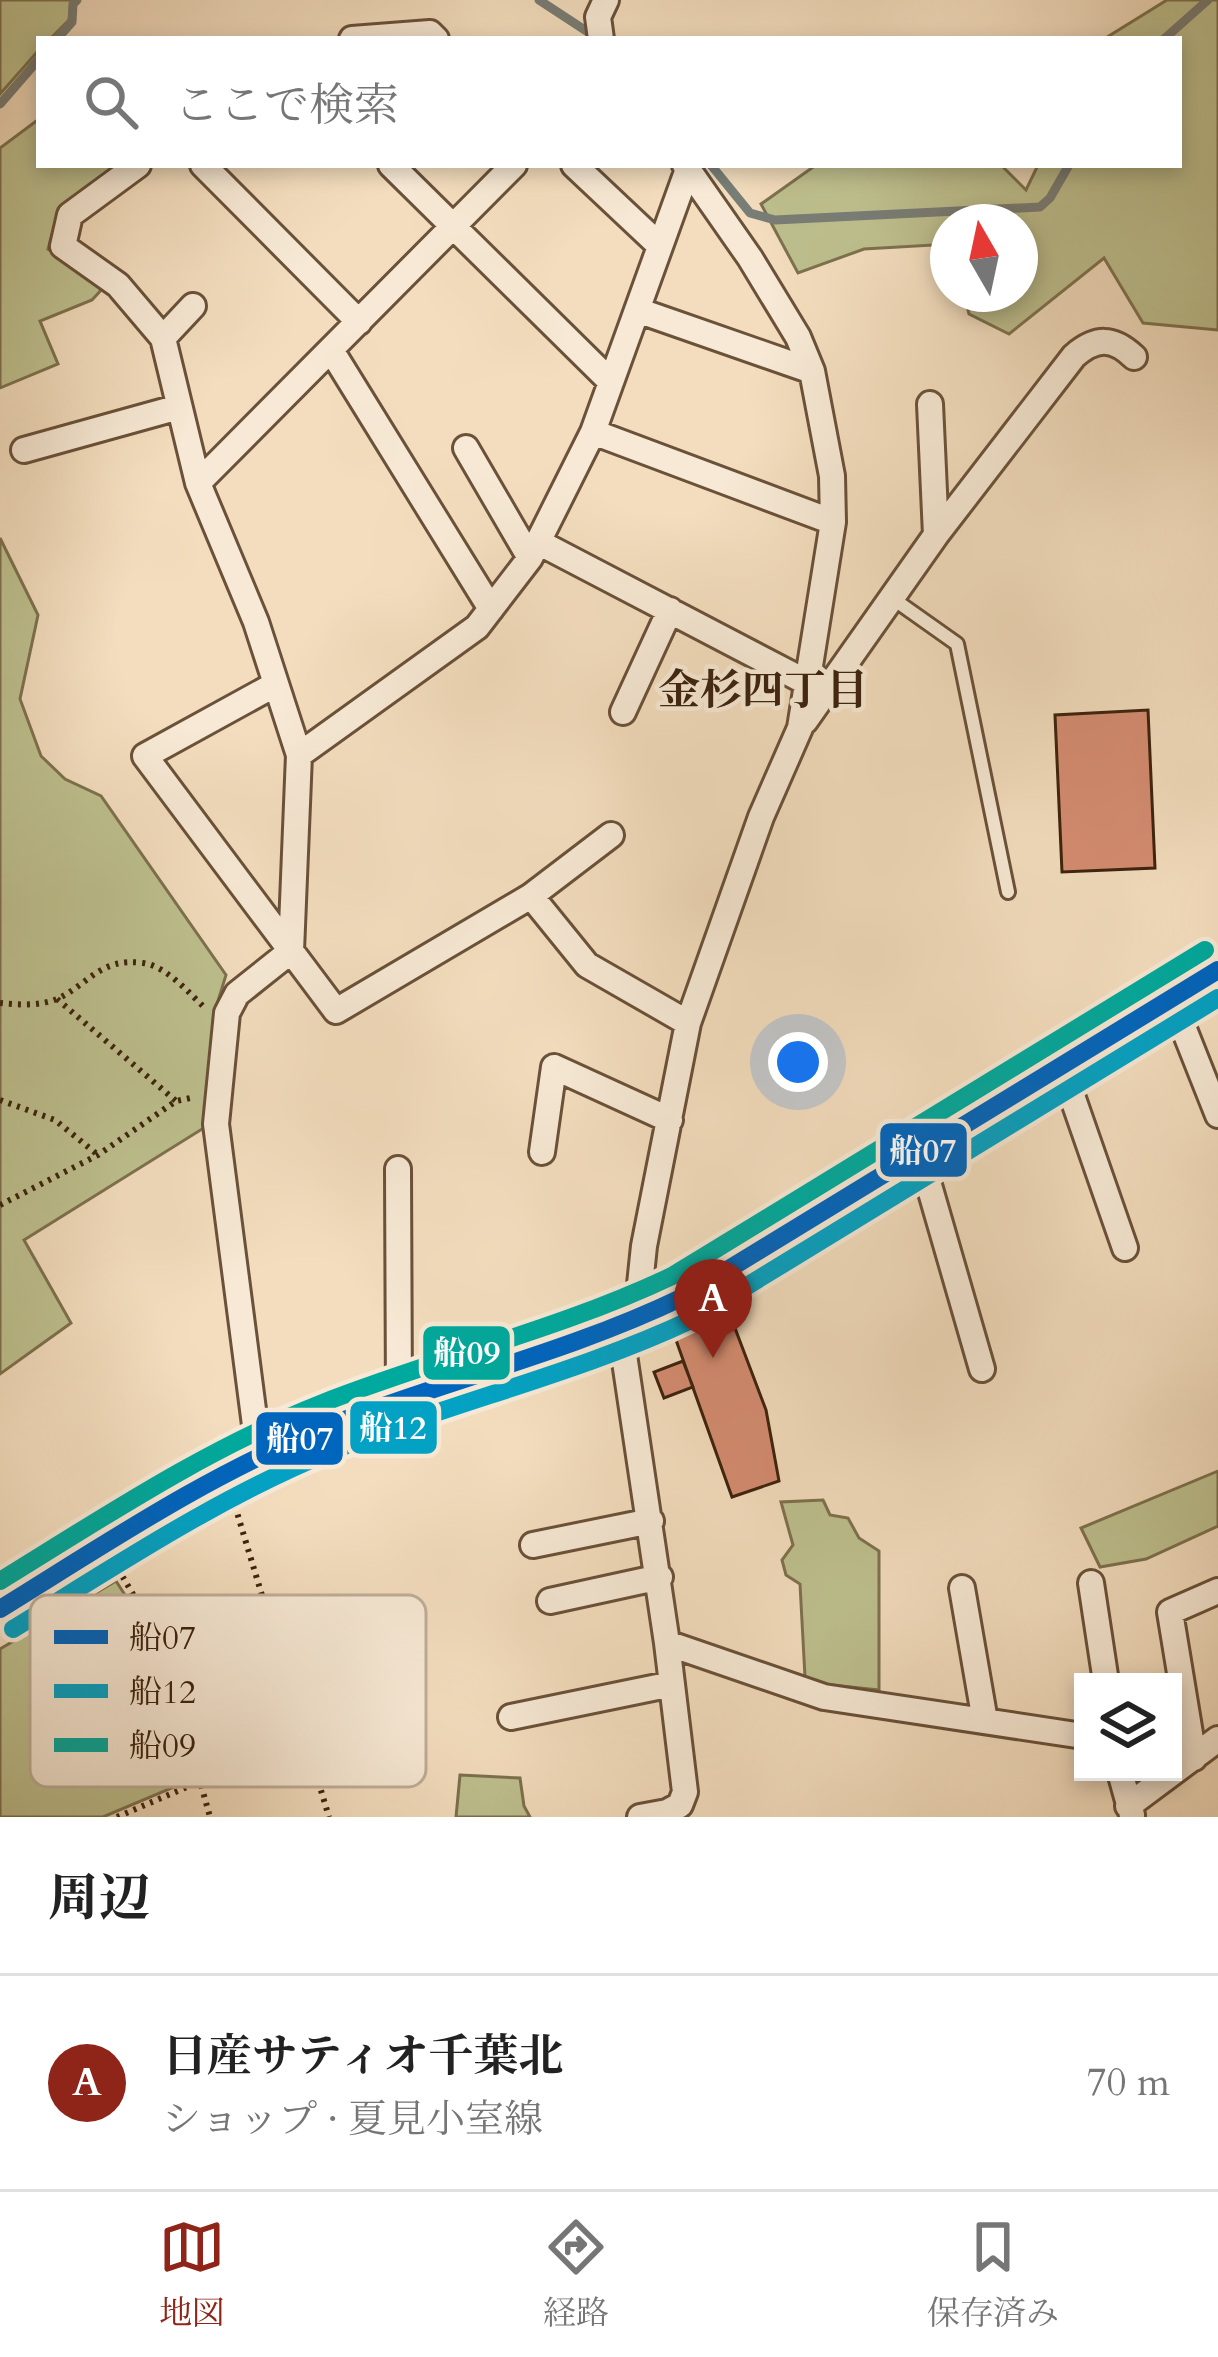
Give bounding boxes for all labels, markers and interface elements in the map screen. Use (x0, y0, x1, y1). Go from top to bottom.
search box (36, 36, 1182, 168)
icon: search (78, 69, 144, 135)
text: ここで検索 (174, 75, 399, 136)
north arrow (930, 204, 1038, 312)
district label: 金杉四丁目 (658, 662, 868, 719)
your location (768, 1032, 828, 1092)
line badge: 船07 (878, 1121, 969, 1179)
text: 船07 (890, 1129, 956, 1174)
pin: A (674, 1259, 752, 1358)
line badge: 船09 (421, 1324, 512, 1382)
text: 船09 (434, 1331, 500, 1376)
line badge: 船12 (348, 1399, 439, 1456)
text: 船12 (360, 1406, 426, 1451)
line badge: 船07 (254, 1410, 345, 1467)
text: 船07 (267, 1417, 333, 1462)
legend (30, 1595, 426, 1787)
text: 船07 (129, 1616, 196, 1661)
text: 船12 (129, 1670, 196, 1715)
map controls (1074, 1673, 1182, 1781)
button: layers (1074, 1673, 1182, 1781)
text: 船09 (129, 1724, 196, 1769)
text: 周辺 (48, 1864, 150, 1934)
text: 日産サティオ千葉北 (162, 2026, 563, 2087)
text: A (72, 2056, 102, 2109)
text: 70 m (1087, 2056, 1170, 2109)
text: ショップ · 夏見小室線 (162, 2093, 543, 2146)
tab: 地図 (159, 2214, 225, 2336)
tab: 経路 (543, 2214, 609, 2336)
tab: 保存済み (927, 2214, 1059, 2336)

